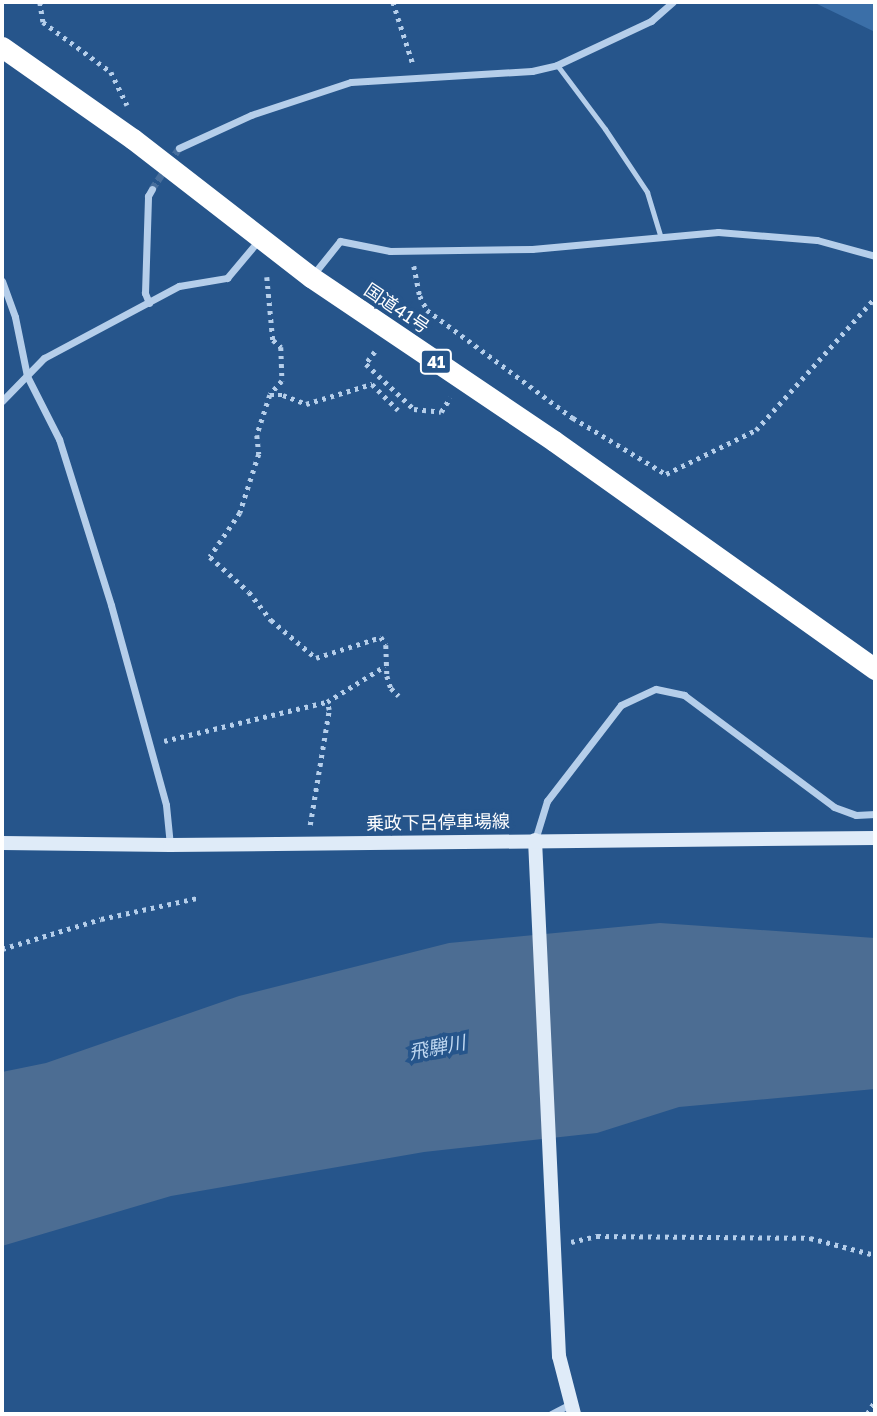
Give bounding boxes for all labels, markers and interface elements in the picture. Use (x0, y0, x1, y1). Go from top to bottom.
street label: 国道41号 (360, 278, 434, 338)
road number: 41 (418, 350, 453, 374)
street label: 乗政下呂停車場線 (366, 810, 510, 834)
water label: 飛騨川 (407, 1030, 467, 1064)

